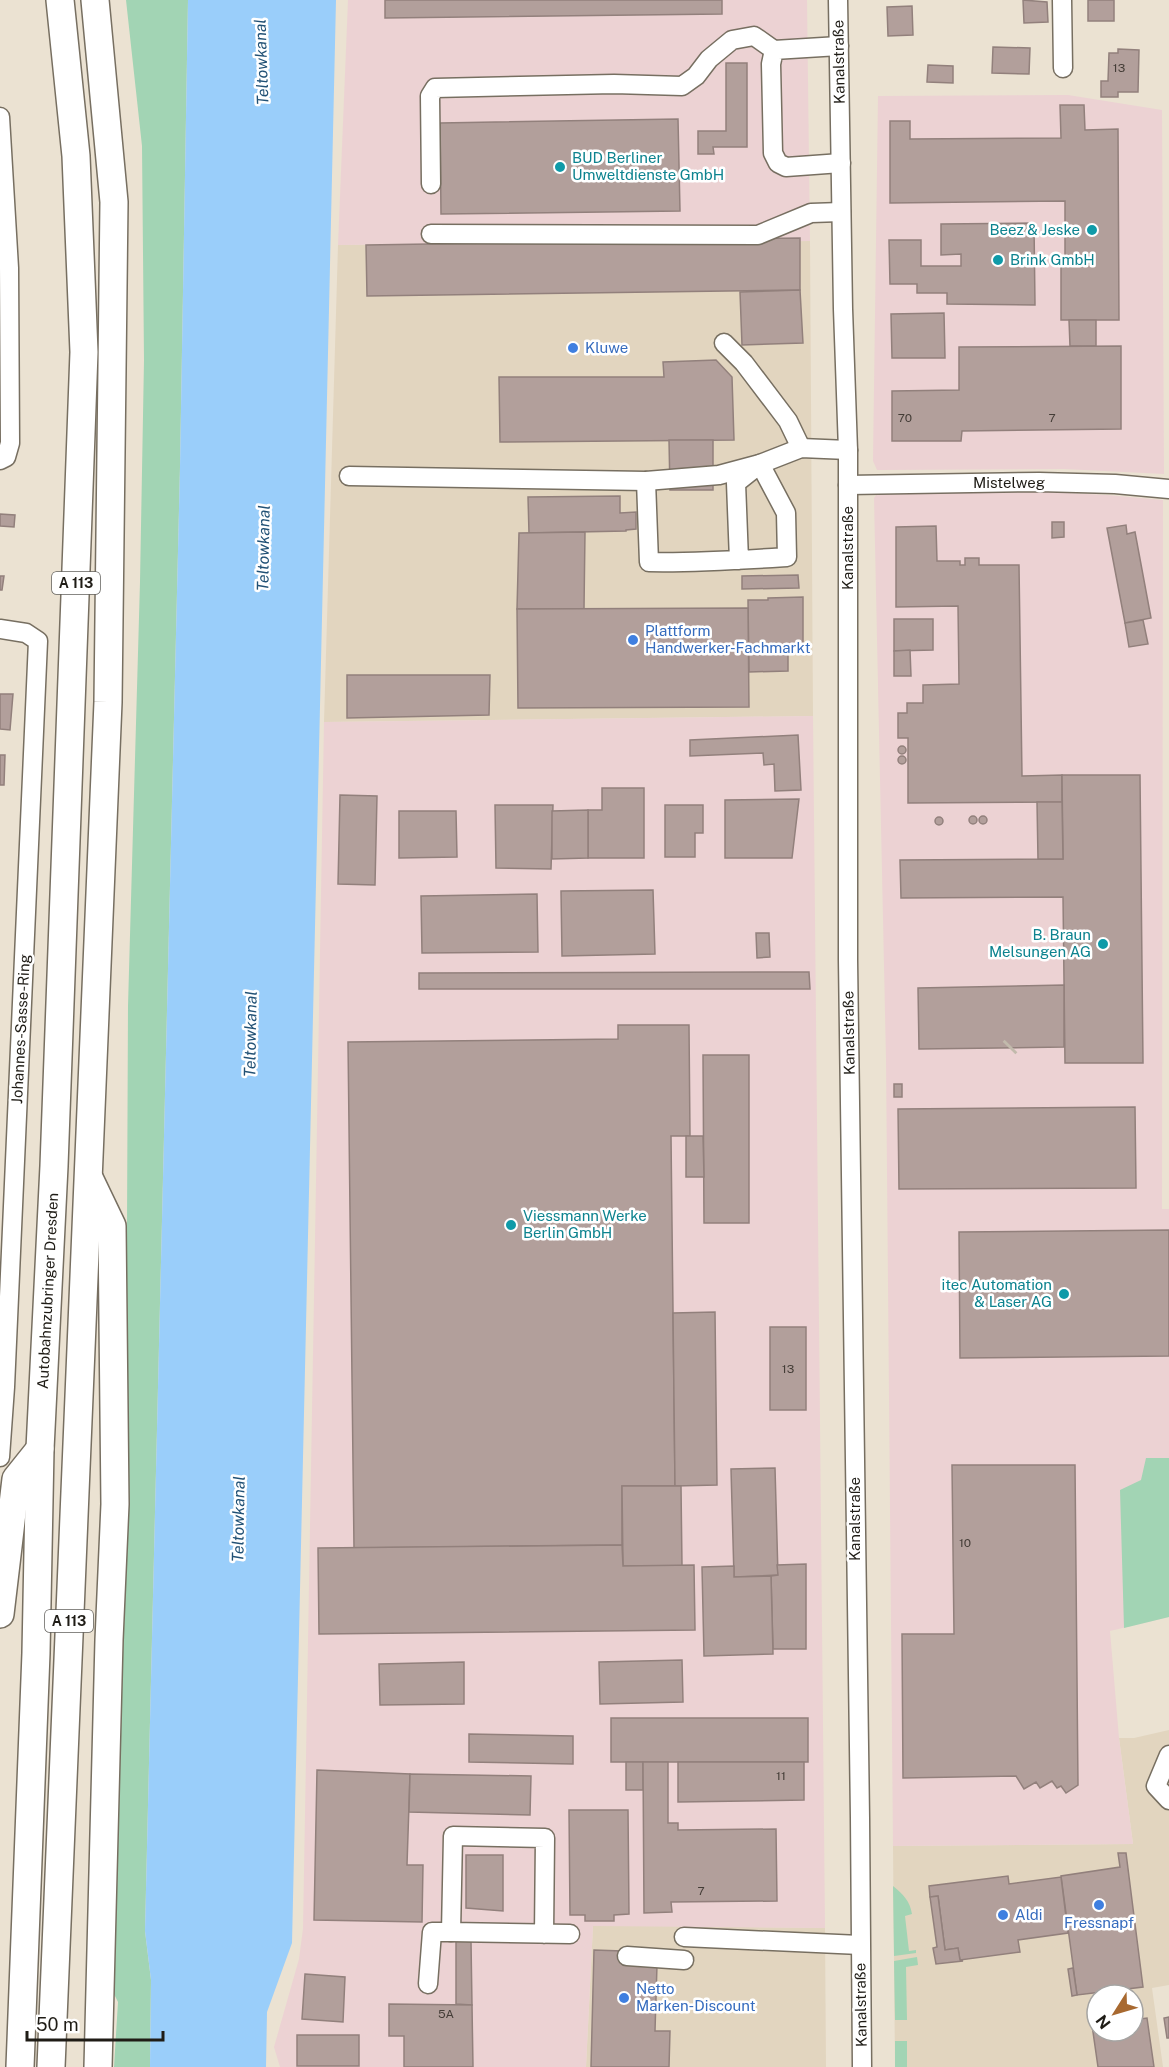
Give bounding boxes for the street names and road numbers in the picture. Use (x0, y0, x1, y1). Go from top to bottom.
street label: Kanalstraße (829, 20, 848, 104)
street label: Mistelweg (973, 474, 1045, 491)
street label: Kanalstraße (839, 506, 856, 590)
road number: A 113 (52, 572, 100, 594)
street label: Johannes-Sasse-Ring (8, 954, 33, 1104)
street label: Kanalstraße (839, 991, 858, 1075)
street label: Autobahnzubringer Dresden (34, 1192, 61, 1389)
street label: Kanalstraße (846, 1477, 863, 1561)
road number: A 113 (45, 1610, 93, 1632)
street label: Kanalstraße (851, 1963, 870, 2047)

